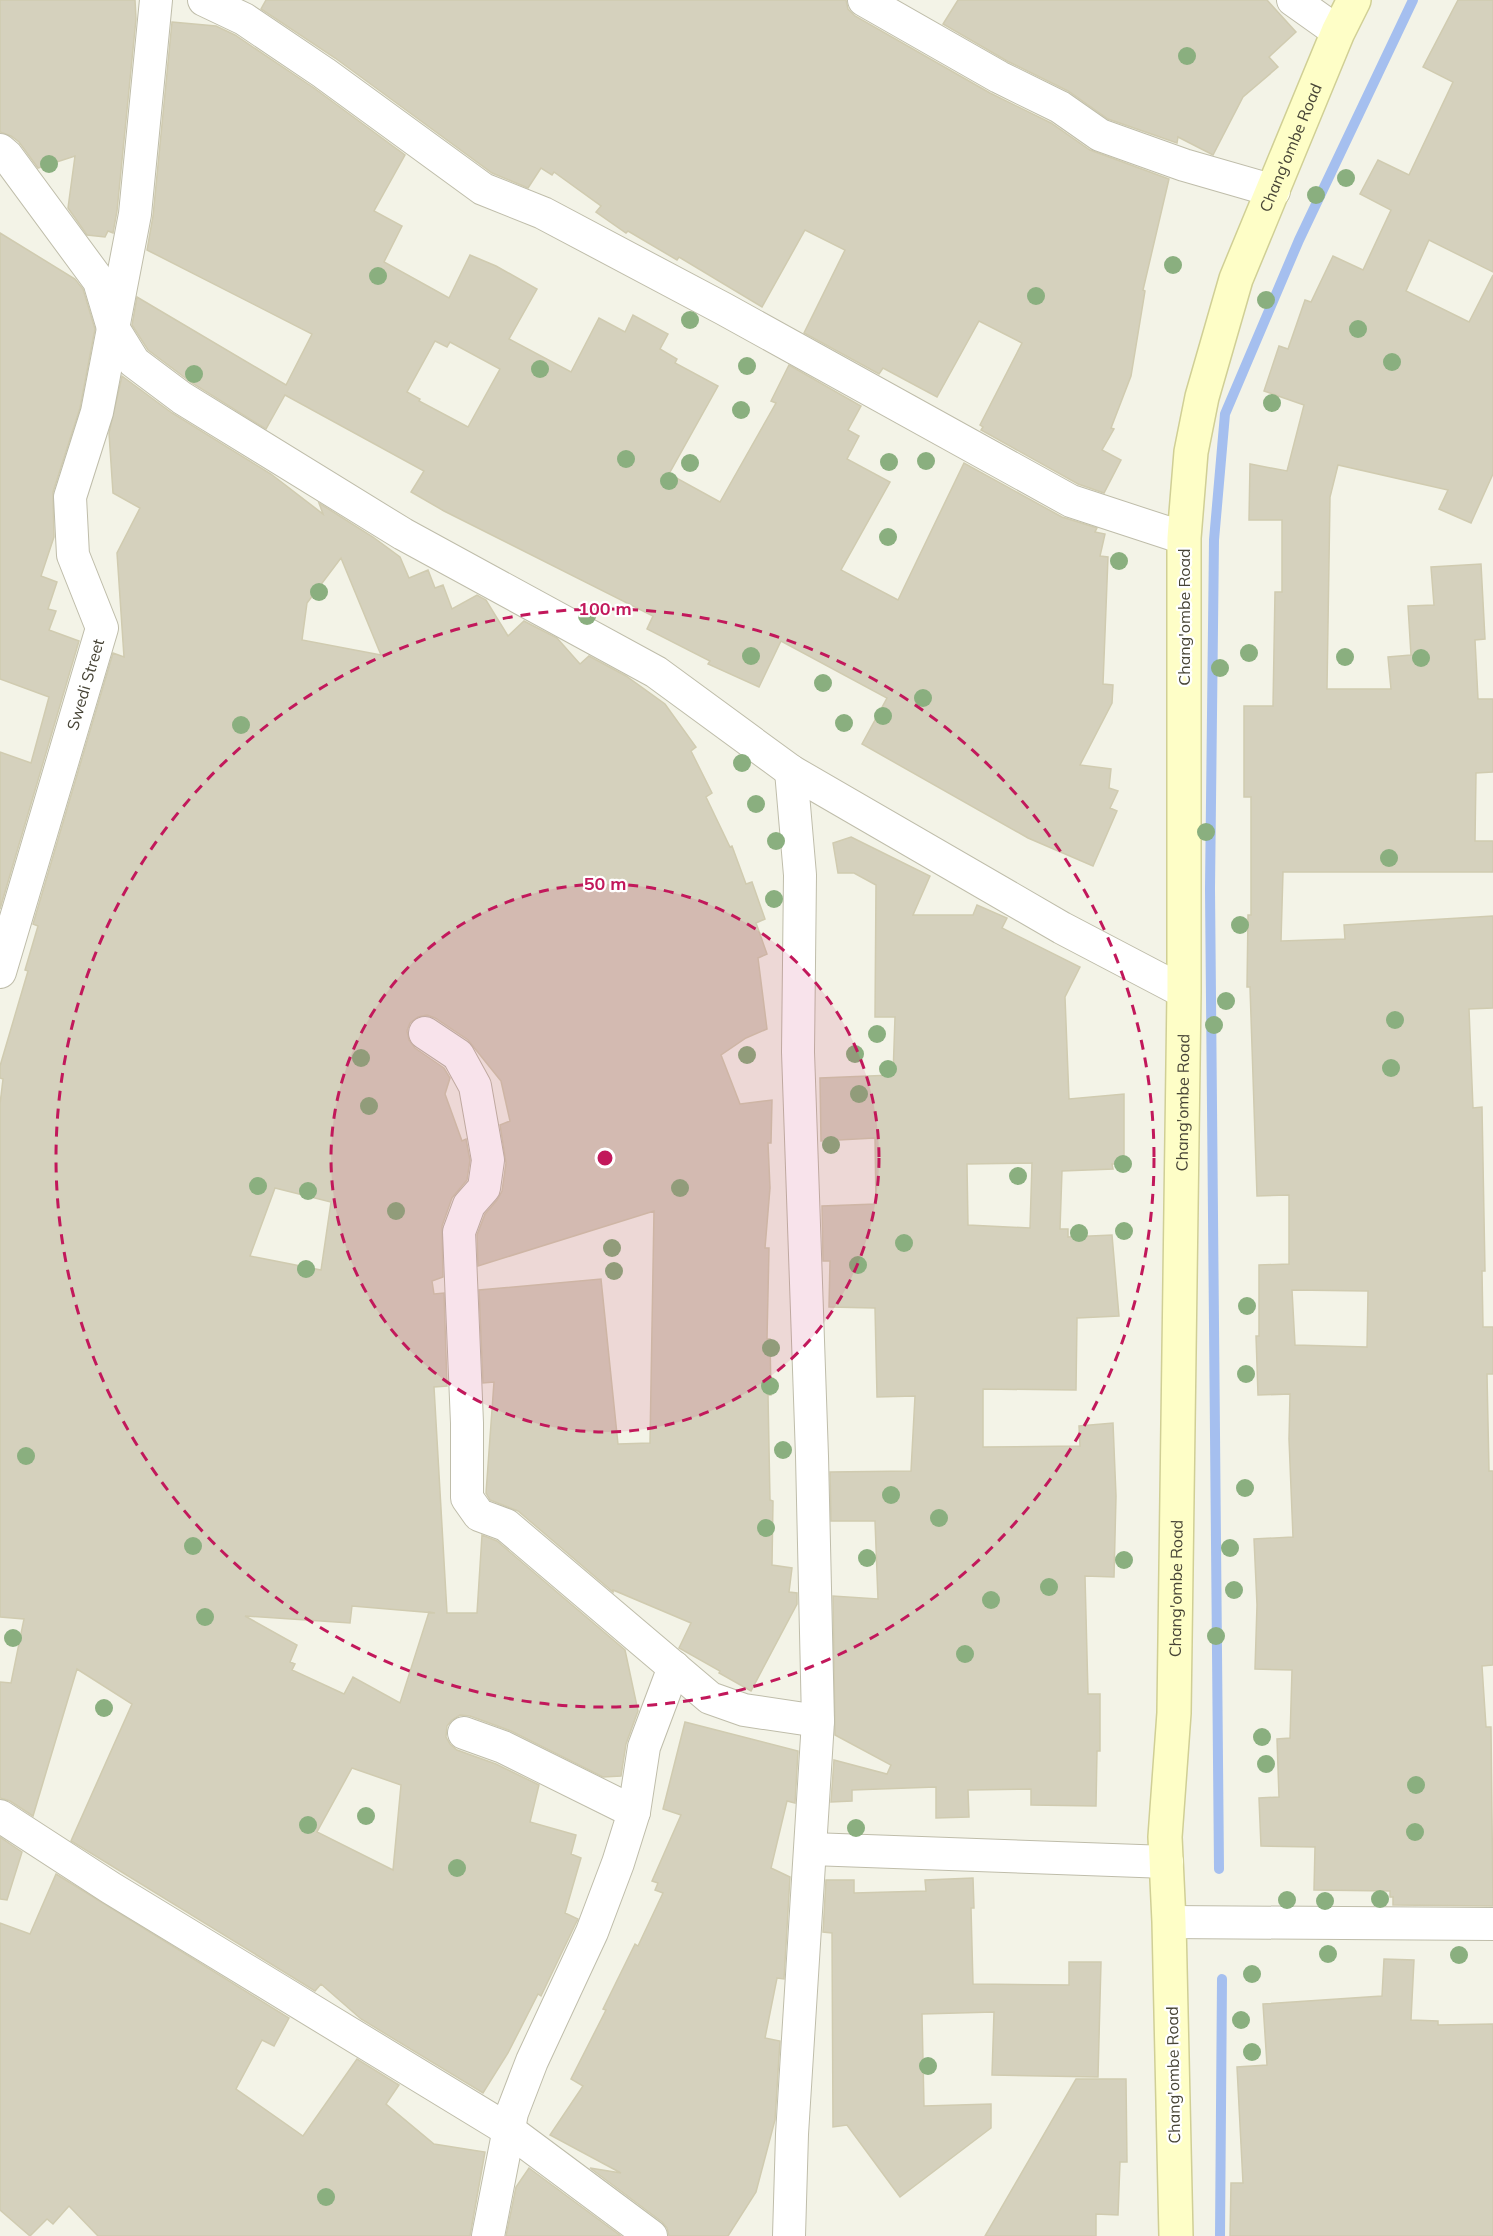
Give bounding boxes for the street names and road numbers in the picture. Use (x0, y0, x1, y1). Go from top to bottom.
street label: Chang'ombe Road (1255, 80, 1326, 215)
street label: Chang'ombe Road (1174, 548, 1194, 686)
street label: Swedi Street (62, 636, 108, 732)
street label: Chang'ombe Road (1172, 1034, 1193, 1171)
street label: Chang'ombe Road (1165, 1520, 1187, 1657)
street label: Chang'ombe Road (1162, 2006, 1184, 2144)

